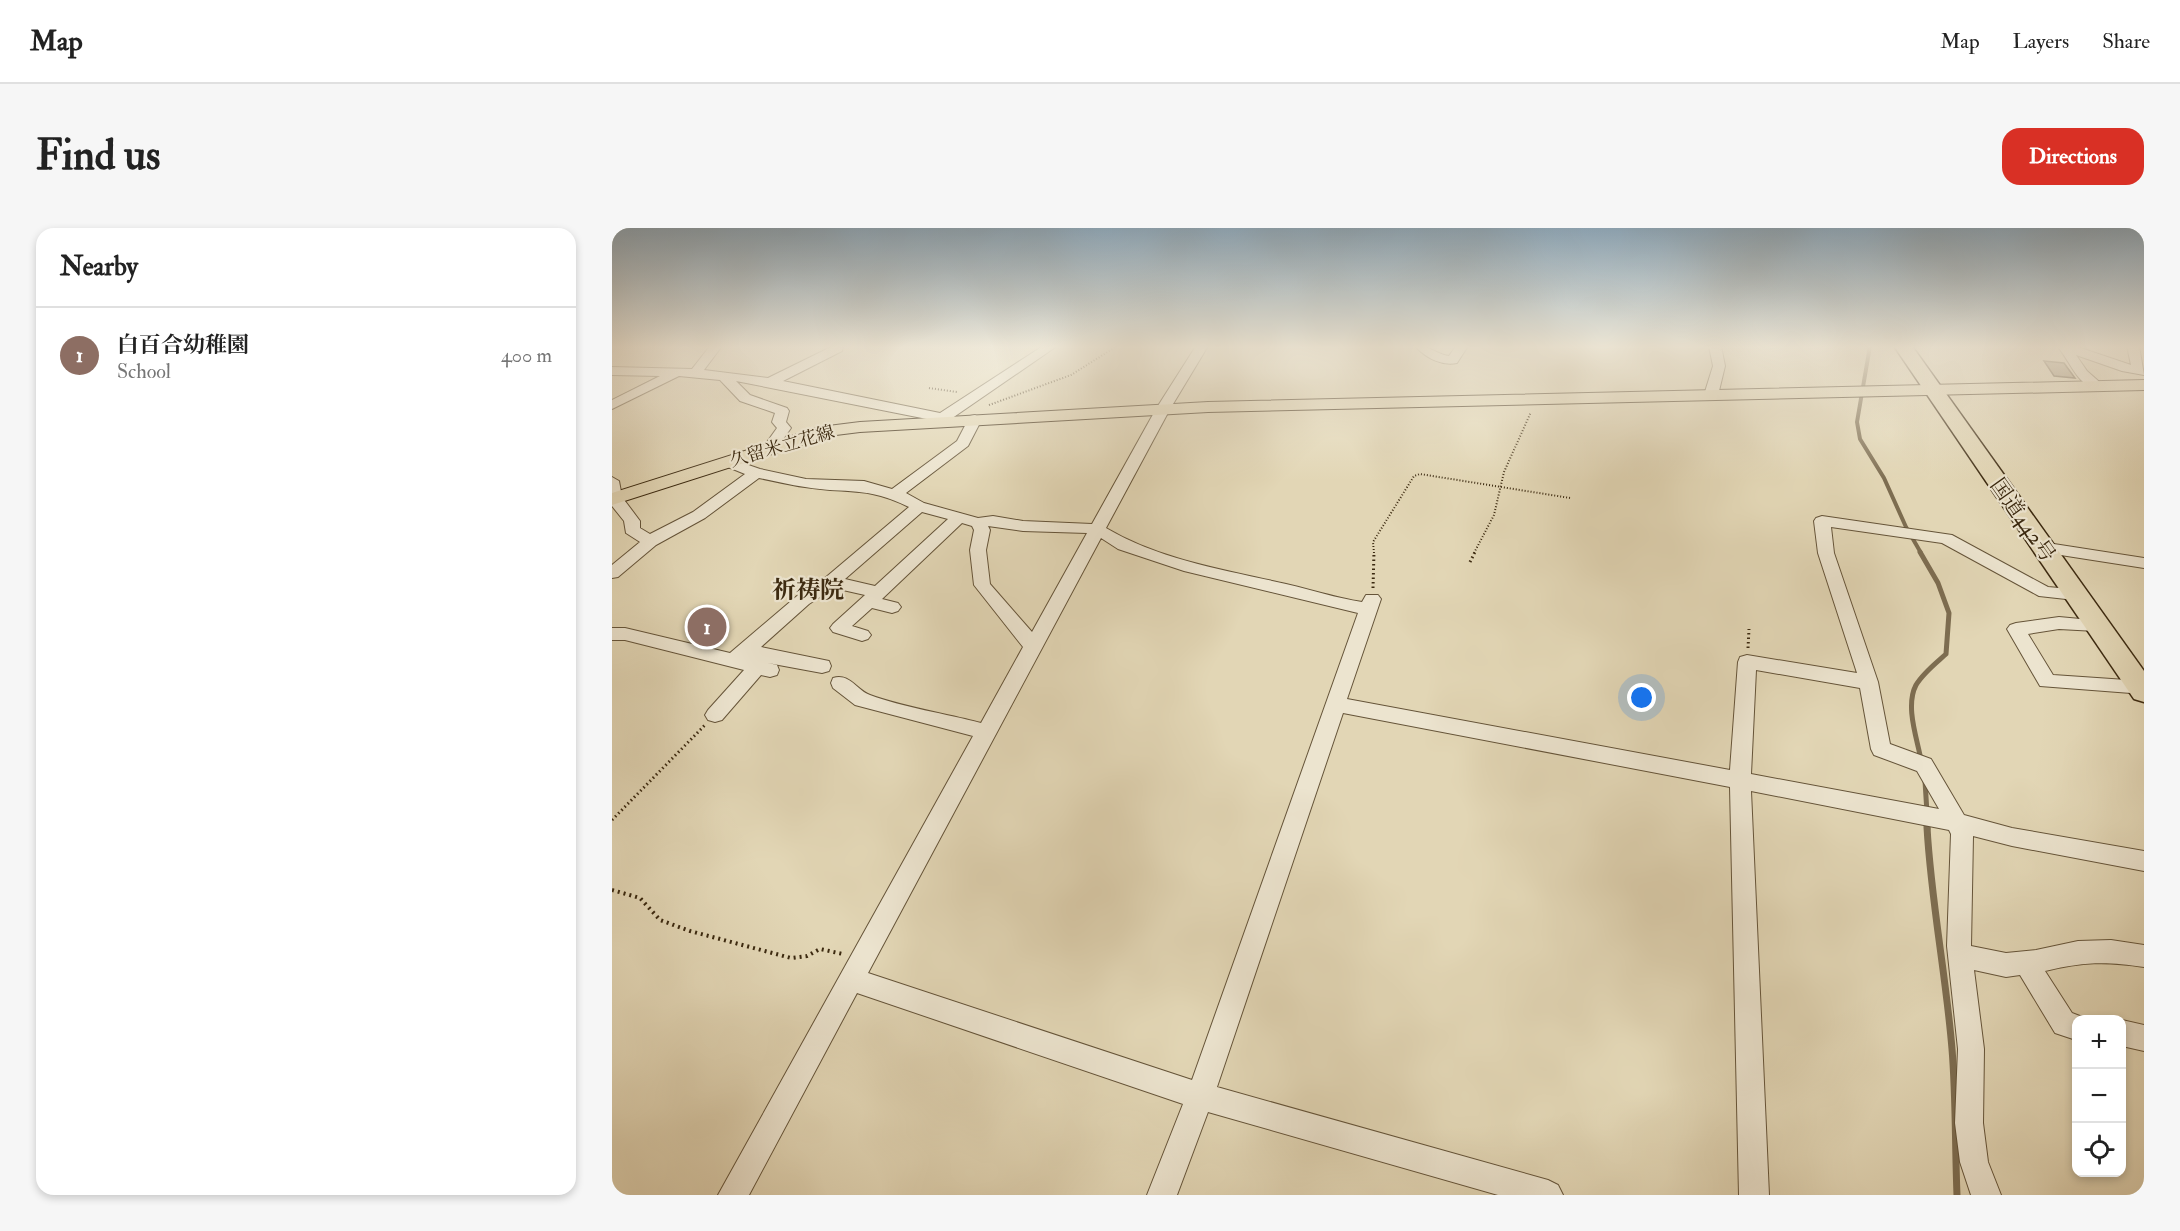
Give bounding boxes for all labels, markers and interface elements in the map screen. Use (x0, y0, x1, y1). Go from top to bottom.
text: Map (30, 24, 83, 59)
text: Map (1940, 28, 1980, 55)
text: Layers (2013, 28, 2069, 55)
text: Share (2102, 28, 2150, 55)
button: Directions (2002, 128, 2144, 185)
text: Find us (36, 130, 160, 182)
text: Nearby (60, 251, 138, 283)
text: 白百合幼稚園 (117, 331, 249, 359)
text: 1 (76, 343, 83, 368)
text: 400 m (501, 343, 552, 368)
text: School (117, 359, 171, 384)
street label: 久留米立花線 (727, 421, 837, 472)
street label: 国道442号 (1984, 473, 2061, 567)
district label: 祈祷院 (772, 575, 844, 606)
pin: 1 (688, 604, 727, 650)
your location (1627, 683, 1656, 712)
map controls (2072, 1015, 2126, 1177)
button: + (2072, 1015, 2126, 1069)
button: − (2072, 1069, 2126, 1123)
button: locate (2072, 1123, 2126, 1177)

